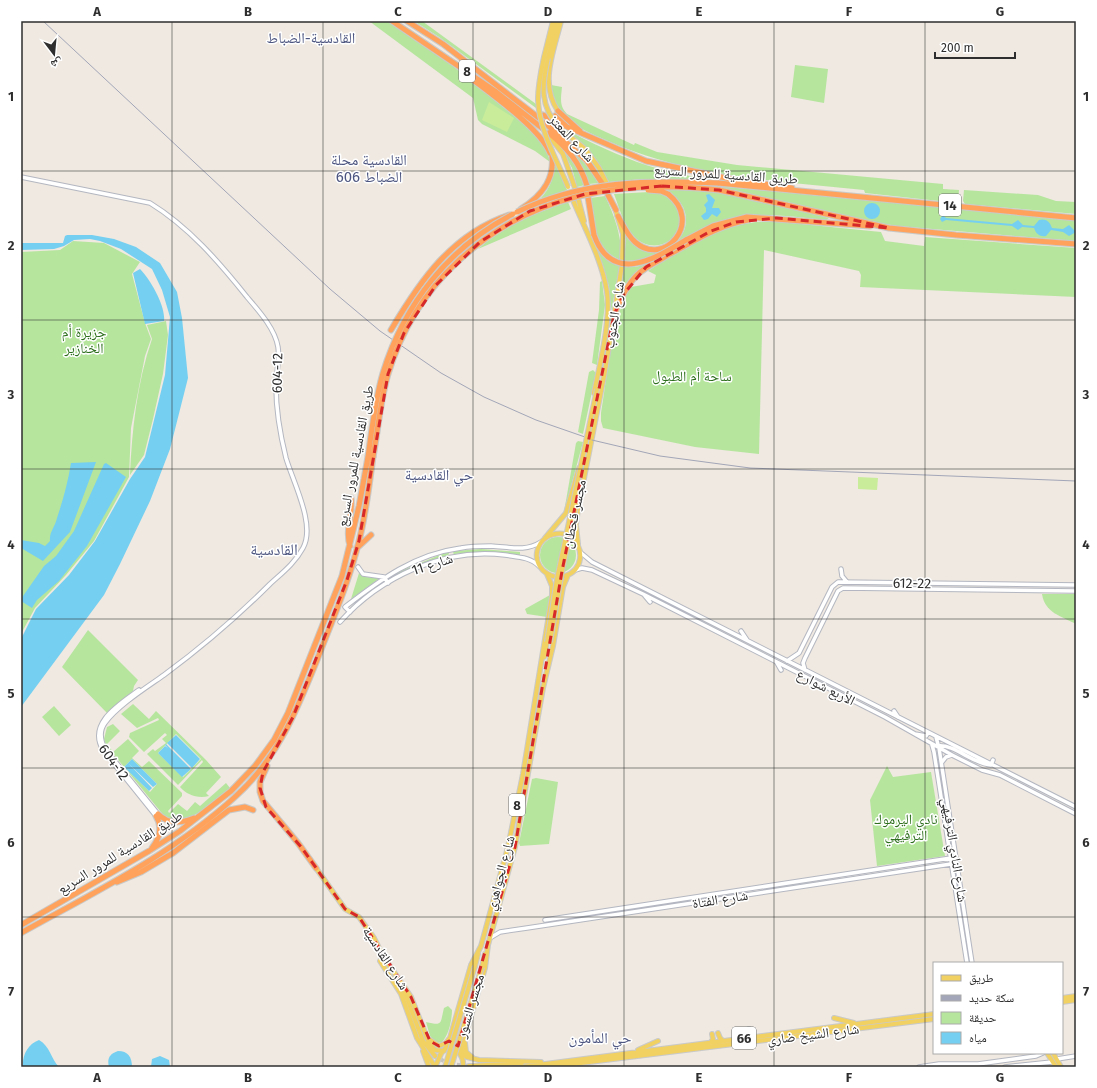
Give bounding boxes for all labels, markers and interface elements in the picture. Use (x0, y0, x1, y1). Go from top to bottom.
text: A (92, 4, 101, 19)
text: B (244, 4, 252, 19)
text: C (394, 4, 402, 19)
text: D (544, 4, 553, 19)
text: E (696, 4, 703, 19)
text: F (846, 4, 853, 19)
text: G (996, 4, 1004, 19)
district label: القادسية-الضباط (267, 29, 355, 47)
north arrow (34, 34, 74, 74)
scale bar (935, 34, 1015, 60)
text: 200 m (941, 41, 974, 55)
text: ش (49, 54, 64, 71)
road number: 8 (459, 60, 475, 82)
text: 1 (8, 89, 14, 104)
text: 1 (1083, 89, 1089, 104)
street label: شارع المعتز (544, 110, 598, 166)
district label: القادسية محلة 606 الضباط (331, 151, 407, 186)
street label: طريق القادسية للمرور السريع (653, 161, 798, 189)
road number: 14 (939, 194, 961, 216)
text: 2 (8, 238, 15, 253)
text: 2 (1083, 238, 1090, 253)
street label: شارع الجنوب (601, 280, 629, 350)
park label: جزيرة أم الخنازير (62, 324, 106, 357)
street label: 604-12 (269, 353, 286, 393)
park label: ساحة أم الطبول (652, 368, 732, 386)
street label: طريق القادسية للمرور السريع (333, 384, 379, 529)
text: 3 (7, 387, 15, 402)
text: 3 (1082, 387, 1090, 402)
district label: حي القادسية (405, 466, 474, 487)
street label: مجسر قحطان (559, 478, 590, 550)
text: 4 (7, 537, 15, 552)
text: 4 (1082, 537, 1090, 552)
district label: القادسية (250, 540, 298, 559)
street label: شارع 11 (409, 550, 455, 580)
street label: 612-22 (893, 575, 931, 592)
street label: الأربع شوارع (793, 666, 858, 710)
text: 5 (8, 686, 15, 701)
text: 5 (1083, 686, 1090, 701)
street label: 604-12 (95, 741, 132, 784)
road number: 8 (509, 794, 525, 816)
street label: شارع النادي الترفيهي (935, 797, 971, 904)
street label: طريق القادسية للمرور السريع (55, 807, 186, 899)
park label: نادي اليرموك الترفيهي (874, 811, 938, 847)
street label: شارع الجواهري (482, 834, 521, 913)
text: 6 (7, 835, 15, 850)
text: 6 (1082, 835, 1090, 850)
street label: شارع الفتاة (691, 887, 749, 913)
street label: شارع القادسية (358, 923, 412, 994)
legend (933, 962, 1063, 1054)
text: طريق (969, 971, 994, 985)
street label: مجسر النسور (452, 972, 488, 1041)
text: 7 (8, 984, 14, 999)
text: 7 (1083, 984, 1089, 999)
text: سكة حديد (969, 991, 1014, 1005)
text: حديقة (969, 1011, 997, 1025)
street label: شارع الشيخ ضاري (766, 1020, 860, 1051)
road number: 66 (732, 1027, 756, 1049)
district label: حي المأمون (568, 1029, 632, 1050)
text: مياه (969, 1031, 987, 1045)
text: A (92, 1070, 101, 1085)
text: B (244, 1070, 252, 1085)
text: C (394, 1070, 402, 1085)
text: D (544, 1070, 553, 1085)
text: E (696, 1070, 703, 1085)
text: F (846, 1070, 853, 1085)
text: G (996, 1070, 1004, 1085)

